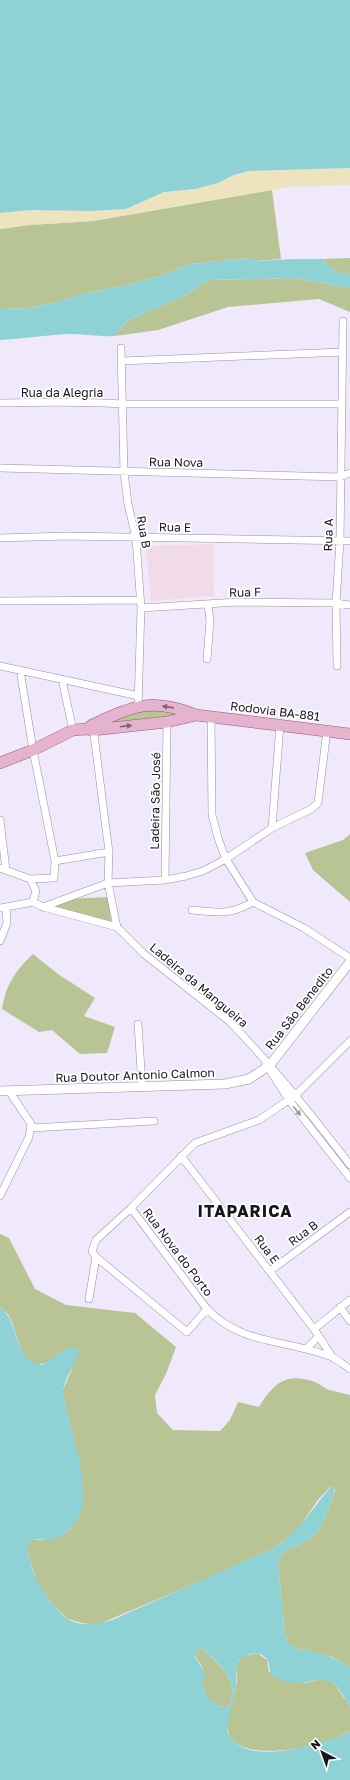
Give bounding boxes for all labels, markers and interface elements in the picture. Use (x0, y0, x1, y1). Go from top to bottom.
street label: Rua da Alegria (21, 385, 103, 400)
street label: Rua Nova (149, 454, 203, 470)
street label: Rua B (134, 514, 154, 550)
street label: Rua A (320, 518, 336, 552)
street label: Rua E (159, 519, 191, 535)
street label: Rua F (229, 584, 261, 600)
street label: Rodovia BA-881 (229, 698, 321, 724)
one-way arrow (161, 704, 174, 710)
one-way arrow (120, 723, 132, 730)
street label: Ladeira São José (147, 752, 163, 850)
street label: Ladeira da Mangueira (147, 940, 251, 1030)
street label: Rua São Benedito (262, 963, 336, 1053)
street label: Rua Doutor Antonio Calmon (55, 1065, 215, 1085)
one-way arrow (293, 1105, 302, 1116)
district label: ITAPARICA (197, 1201, 293, 1221)
street label: Rua Nova do Porto (140, 1205, 216, 1299)
street label: Rua B (285, 1217, 321, 1249)
street label: Rua E (251, 1232, 283, 1266)
north arrow (302, 1732, 342, 1772)
text: N (308, 1736, 323, 1752)

